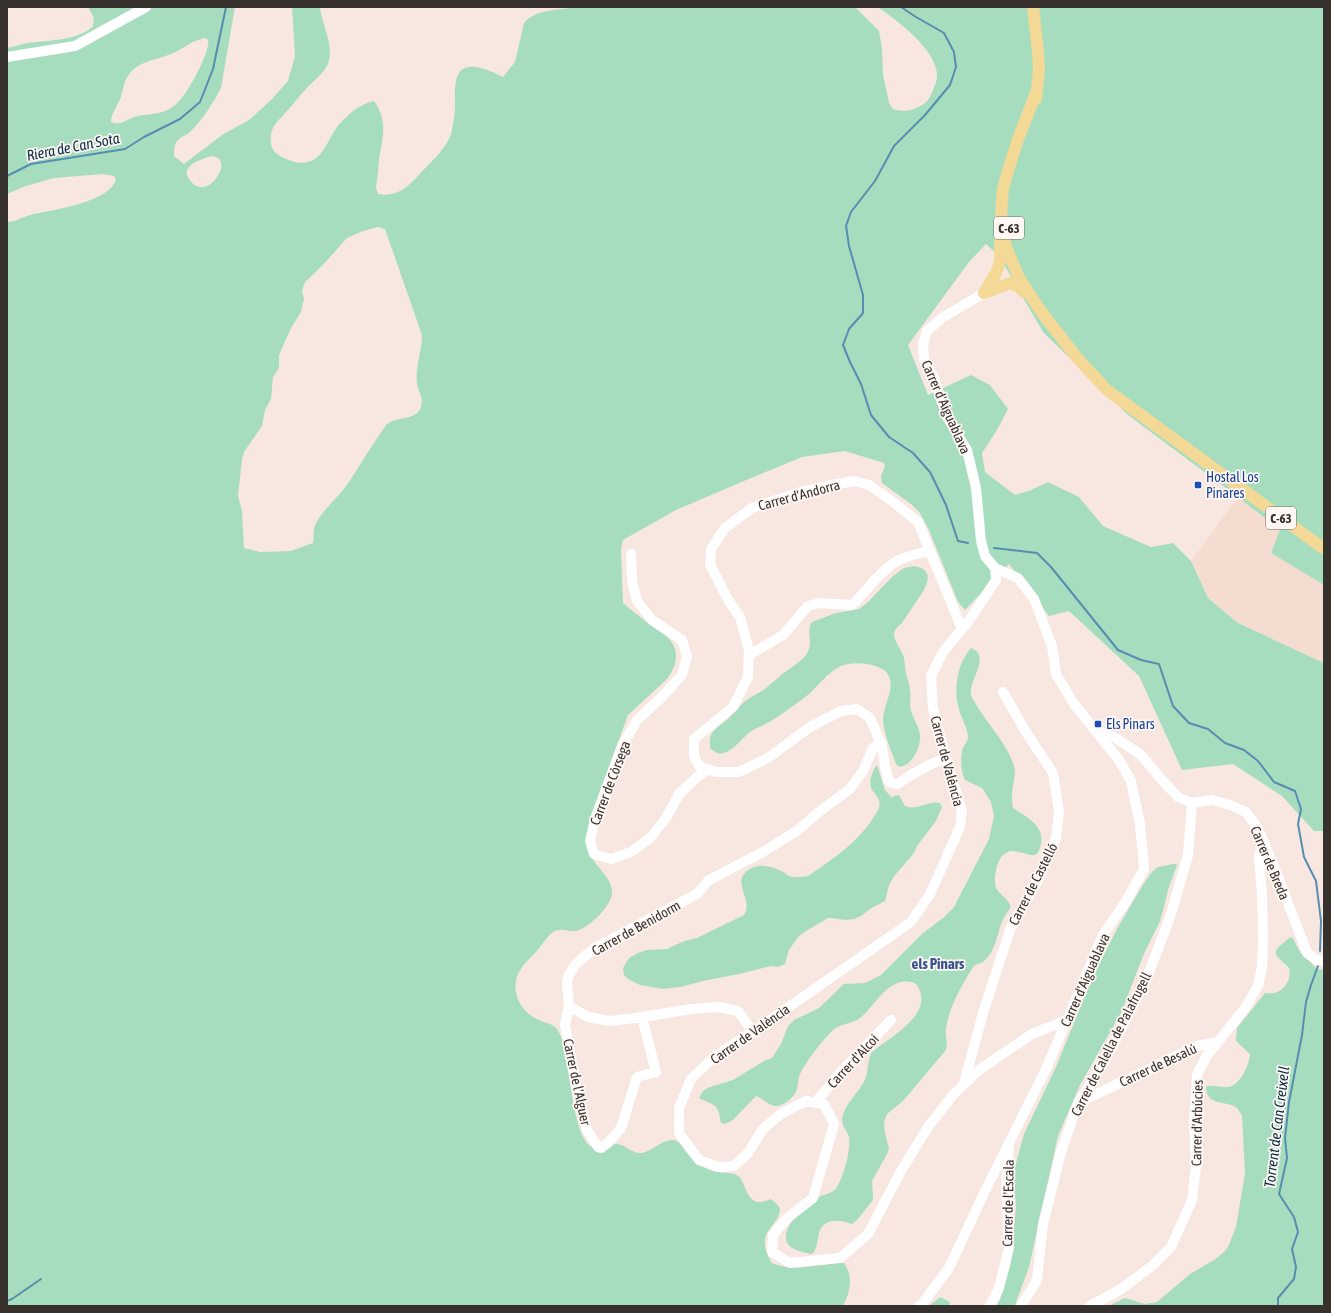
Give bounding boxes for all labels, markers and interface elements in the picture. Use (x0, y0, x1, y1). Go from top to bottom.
water label: Riera de Can Sota (25, 129, 121, 164)
road number: C-63 (994, 217, 1024, 239)
street label: Carrer d'Aiguablava (918, 358, 974, 456)
place label: Hostal Los Pinares (1206, 469, 1259, 501)
street label: Carrer d'Andorra (756, 476, 842, 514)
marker: Hostal Los Pinares (1193, 480, 1203, 490)
road number: C-63 (1266, 507, 1296, 529)
street label: Carrer de València (927, 714, 967, 808)
place label: Els Pinars (1106, 716, 1155, 732)
marker: Els Pinars (1093, 719, 1103, 729)
street label: Carrer de Còrsega (587, 739, 633, 827)
street label: Carrer de Breda (1247, 824, 1293, 902)
street label: Carrer de Castelló (1005, 840, 1061, 928)
street label: Carrer de Benidorm (589, 897, 683, 959)
street label: Carrer d'Aiguablava (1057, 931, 1113, 1029)
district label: els Pinars (912, 955, 965, 972)
street label: Carrer de Calella de Palafrugell (1068, 969, 1154, 1119)
street label: Carrer de València (707, 1001, 793, 1067)
street label: Carrer d'Alcoi (824, 1031, 882, 1091)
street label: Carrer de l'Alguer (560, 1037, 594, 1128)
street label: Carrer de Besalú (1117, 1040, 1199, 1090)
water label: Torrent de Can Creixell (1261, 1065, 1292, 1189)
street label: Carrer d'Arbúcies (1188, 1080, 1206, 1166)
street label: Carrer de l'Escala (999, 1159, 1017, 1247)

